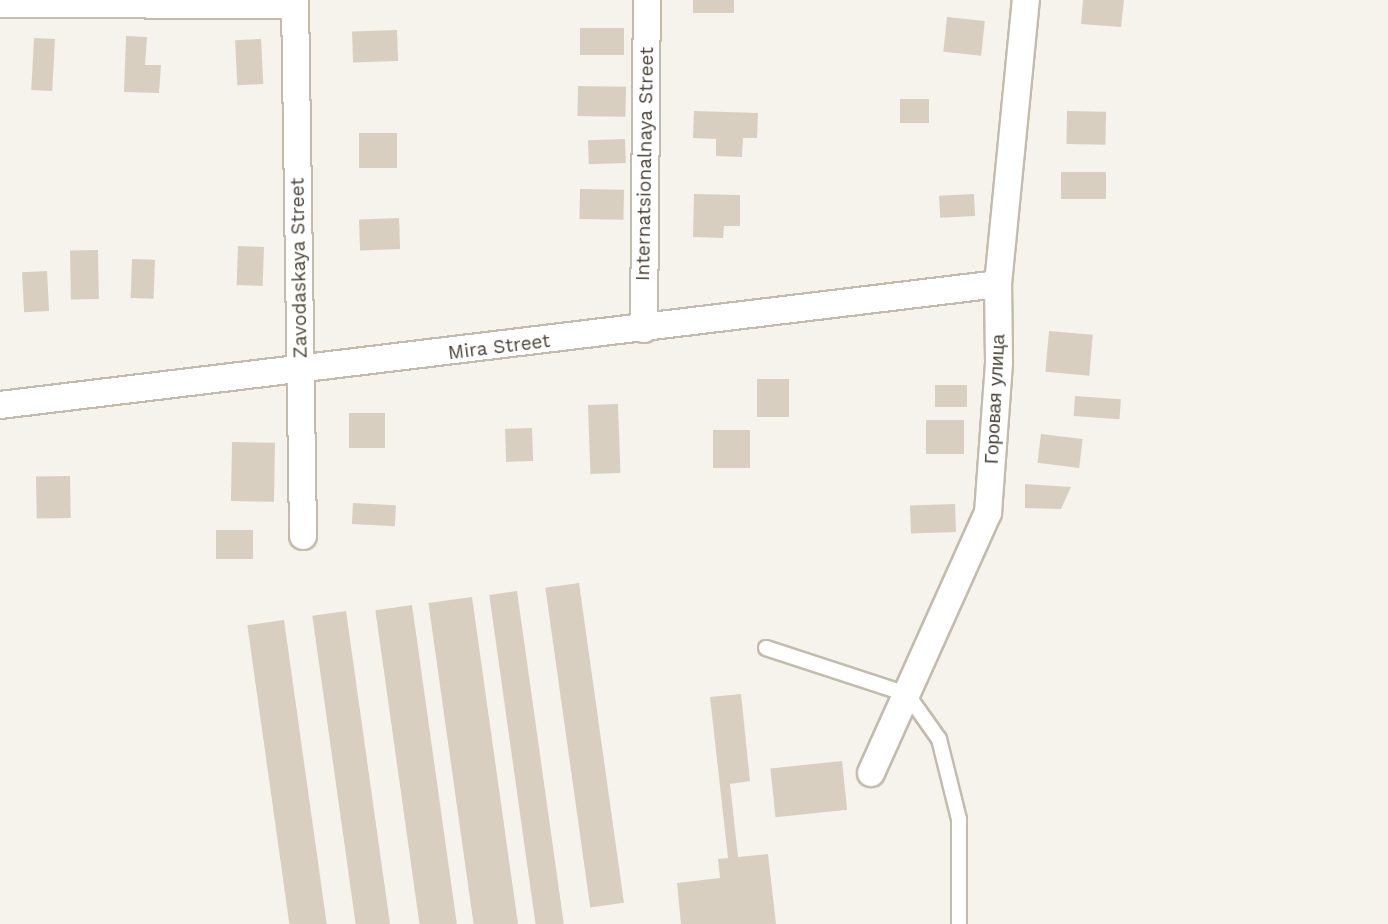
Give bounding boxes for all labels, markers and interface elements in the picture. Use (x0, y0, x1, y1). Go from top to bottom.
street label: Internatsionalnaya Street (632, 46, 658, 282)
street label: Zavodaskaya Street (286, 177, 312, 359)
street label: Mira Street (446, 329, 552, 365)
street label: Горовая улица (980, 333, 1010, 465)

